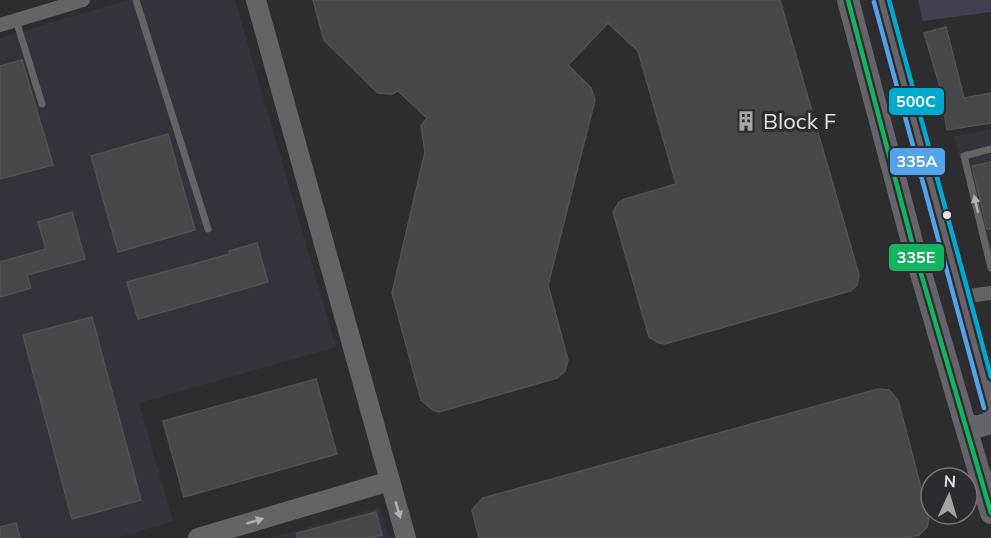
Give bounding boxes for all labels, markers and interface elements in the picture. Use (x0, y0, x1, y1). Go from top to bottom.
line badge: 500C (888, 87, 945, 116)
text: 500C (896, 91, 936, 111)
place label: Block F (763, 107, 836, 135)
building icon: Block F (734, 109, 758, 133)
line badge: 335A (889, 147, 946, 176)
text: 335A (897, 151, 937, 171)
one-way arrow (970, 195, 980, 213)
unlabelled marker (941, 209, 953, 221)
line badge: 335E (888, 243, 945, 272)
text: 335E (897, 247, 935, 267)
north arrow (919, 466, 979, 526)
text: N (943, 471, 957, 491)
one-way arrow (394, 501, 403, 519)
one-way arrow (246, 516, 264, 525)

